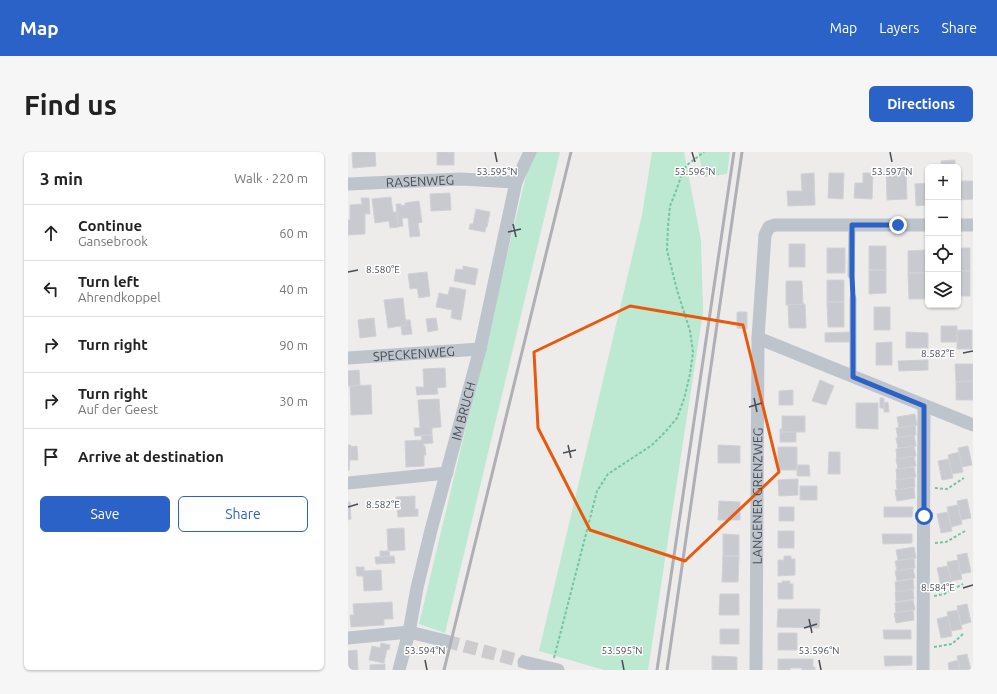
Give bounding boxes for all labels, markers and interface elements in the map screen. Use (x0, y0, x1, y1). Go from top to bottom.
text: Map (20, 17, 59, 39)
text: Map (830, 20, 857, 36)
text: Layers (879, 20, 919, 36)
text: Share (941, 20, 977, 36)
button: Directions (869, 86, 973, 122)
text: Find us (24, 89, 117, 120)
map controls (925, 164, 961, 308)
button: + (925, 164, 961, 200)
text: 53.595°N (476, 166, 518, 177)
text: 53.596°N (674, 166, 716, 177)
text: 53.597°N (871, 166, 913, 177)
text: 3 min (40, 169, 83, 188)
text: Walk · 220 m (234, 171, 308, 185)
street label: RASENWEG (385, 172, 454, 189)
button: − (925, 200, 961, 236)
route end (889, 216, 907, 234)
text: Continue (78, 217, 142, 234)
icon: ahead (40, 222, 62, 244)
text: 60 m (279, 226, 308, 240)
text: Gansebrook (78, 234, 148, 248)
button: locate (925, 236, 961, 272)
text: 8.580°E (366, 264, 400, 275)
button: layers (925, 272, 961, 308)
text: Turn left (78, 273, 139, 290)
icon: left (40, 278, 62, 300)
text: 40 m (279, 282, 308, 296)
text: Ahrendkoppel (78, 290, 161, 304)
icon: right (40, 334, 62, 356)
text: Turn right (78, 336, 148, 353)
text: 90 m (279, 338, 308, 352)
street label: SPECKENWEG (372, 344, 455, 363)
text: 8.582°E (921, 348, 955, 359)
street label: IM BRUCH (449, 380, 478, 442)
text: Turn right (78, 385, 148, 402)
icon: right (40, 390, 62, 412)
text: 30 m (279, 394, 308, 408)
text: Auf der Geest (78, 402, 158, 416)
street label: LANGENER GRENZWEG (750, 428, 764, 564)
icon: arrive (40, 446, 62, 468)
text: Arrive at destination (78, 448, 224, 465)
button: Save (40, 496, 170, 532)
button: Share (178, 496, 308, 532)
text: 8.582°E (366, 499, 400, 510)
route start (915, 507, 933, 525)
text: 8.584°E (921, 582, 955, 593)
text: 53.594°N (404, 645, 446, 656)
text: 53.595°N (601, 645, 643, 656)
text: 53.596°N (798, 645, 840, 656)

